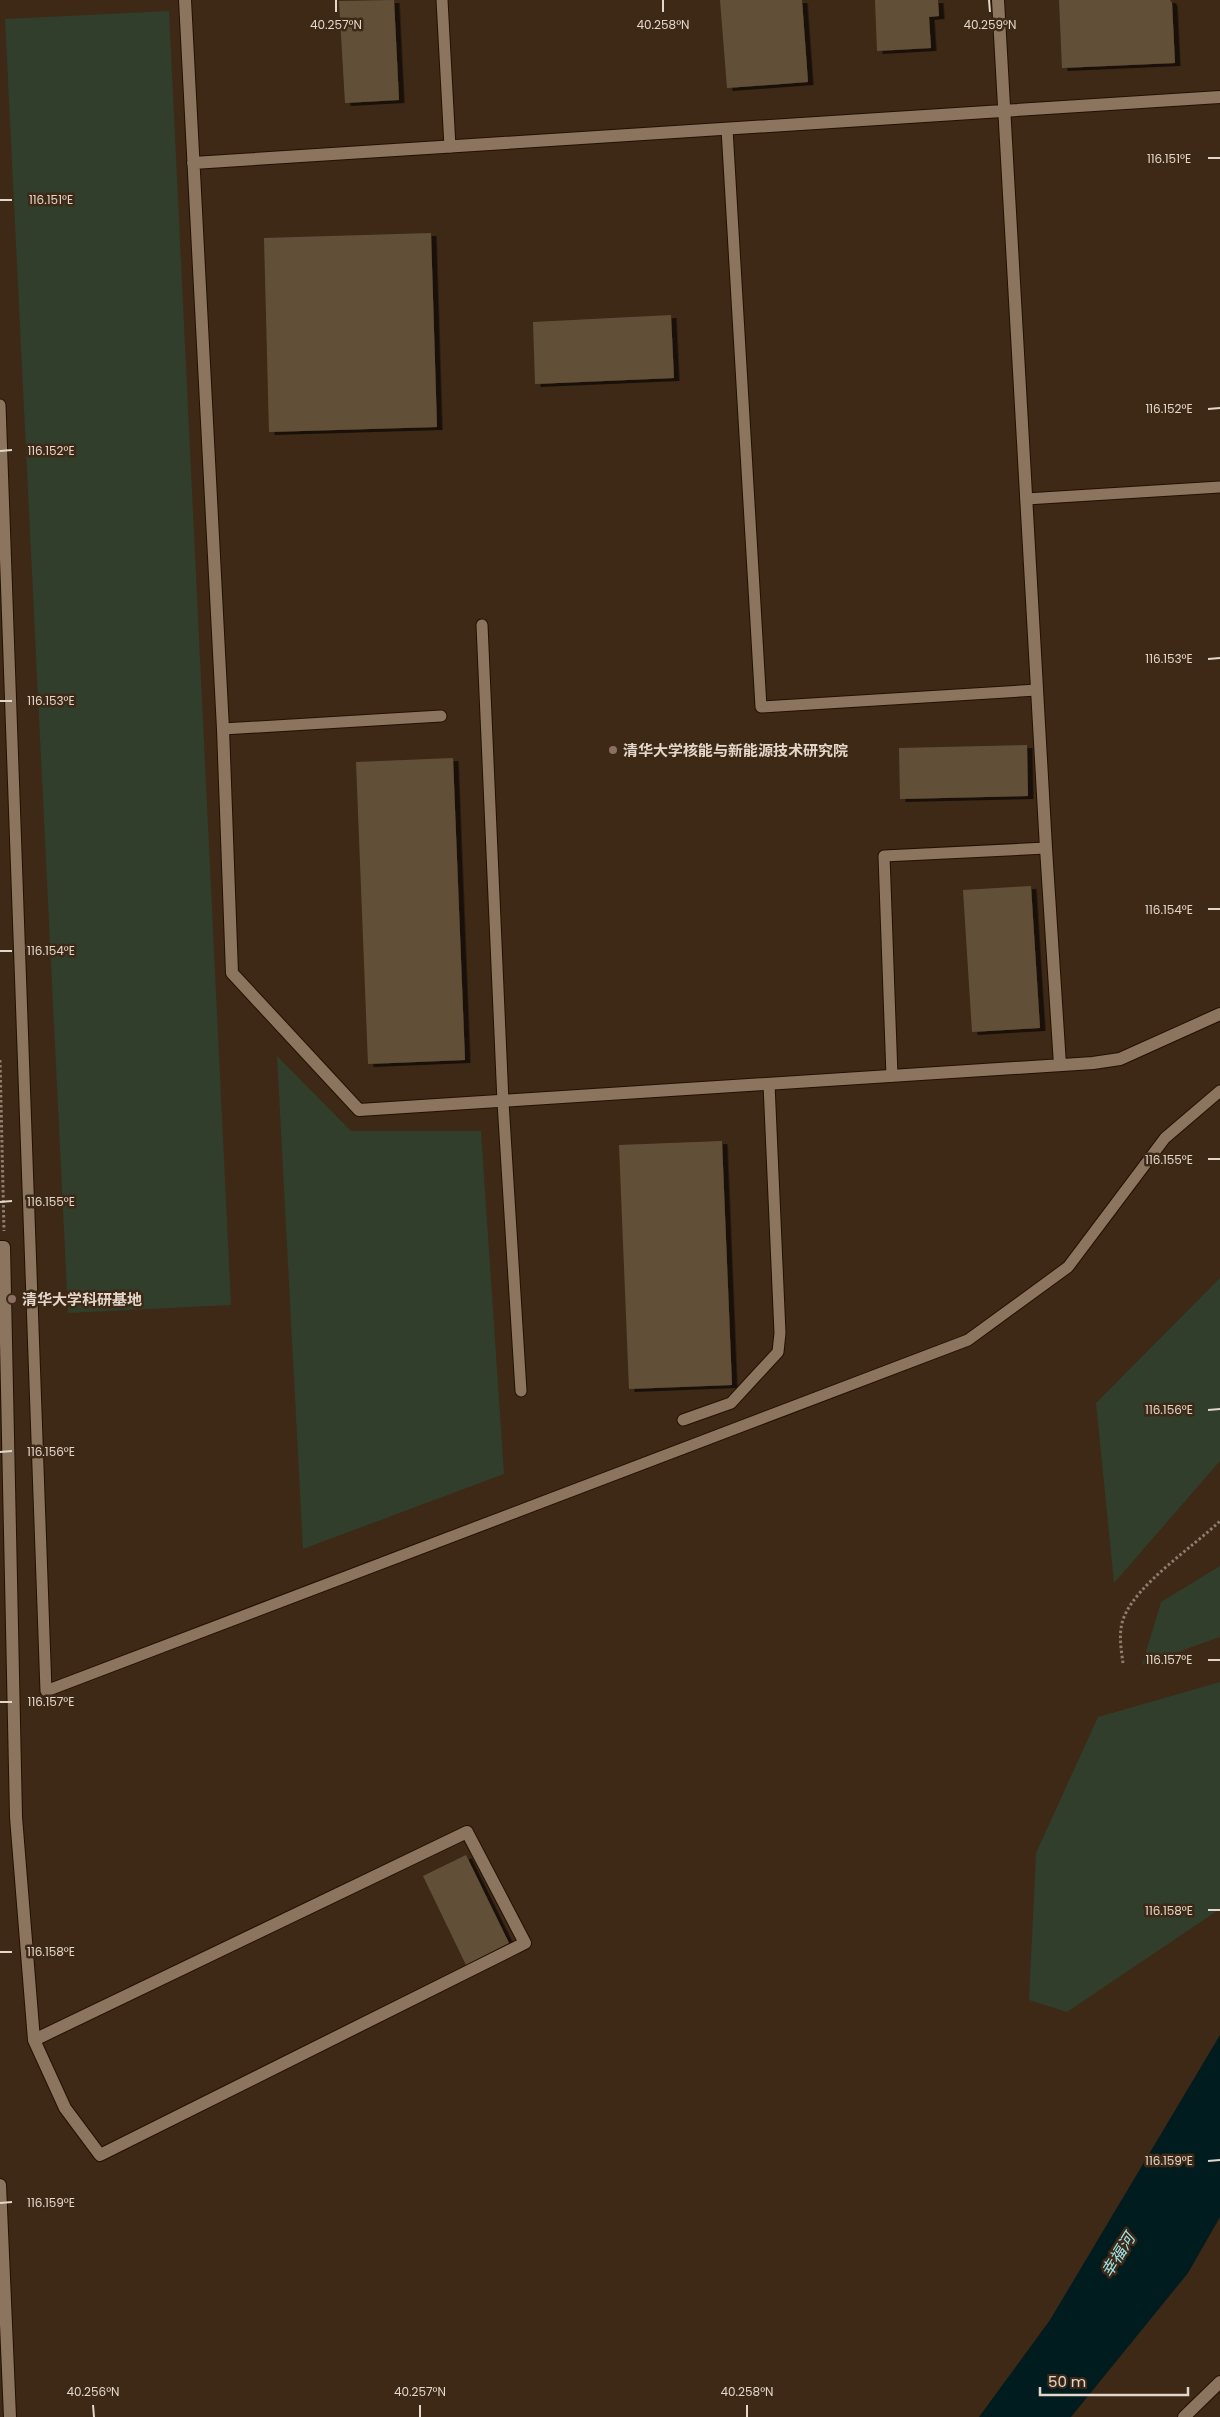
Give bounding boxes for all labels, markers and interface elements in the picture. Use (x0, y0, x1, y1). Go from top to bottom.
text: 40.257°N (310, 16, 362, 33)
text: 40.258°N (637, 16, 689, 33)
text: 40.259°N (964, 16, 1016, 33)
text: 116.151°E (1147, 150, 1191, 167)
text: 116.151°E (29, 191, 73, 208)
text: 116.152°E (1145, 400, 1193, 417)
text: 116.152°E (27, 442, 75, 459)
text: 116.153°E (1145, 650, 1193, 667)
text: 116.153°E (27, 692, 75, 709)
place label: 清华大学核能与新能源技术研究院 (623, 740, 848, 761)
marker: 清华大学核能与新能源技术研究院 (607, 744, 619, 756)
text: 116.154°E (1145, 901, 1193, 918)
text: 116.154°E (27, 942, 75, 959)
text: 116.155°E (1145, 1151, 1193, 1168)
text: 116.155°E (27, 1193, 75, 1210)
place label: 清华大学科研基地 (22, 1289, 142, 1310)
marker: 清华大学科研基地 (6, 1293, 18, 1305)
text: 116.156°E (1145, 1401, 1193, 1418)
text: 116.156°E (27, 1443, 75, 1460)
text: 116.157°E (1146, 1651, 1192, 1668)
text: 116.157°E (28, 1693, 74, 1710)
text: 116.158°E (1145, 1902, 1193, 1919)
text: 116.158°E (27, 1943, 75, 1960)
text: 116.159°E (1145, 2152, 1193, 2169)
text: 116.159°E (27, 2194, 75, 2211)
water label: 幸福河 (1096, 2226, 1142, 2281)
scale bar (1040, 2364, 1188, 2396)
text: 50 m (1048, 2371, 1086, 2392)
text: 40.256°N (66, 2383, 120, 2400)
text: 40.257°N (394, 2383, 446, 2400)
text: 40.258°N (721, 2383, 773, 2400)

